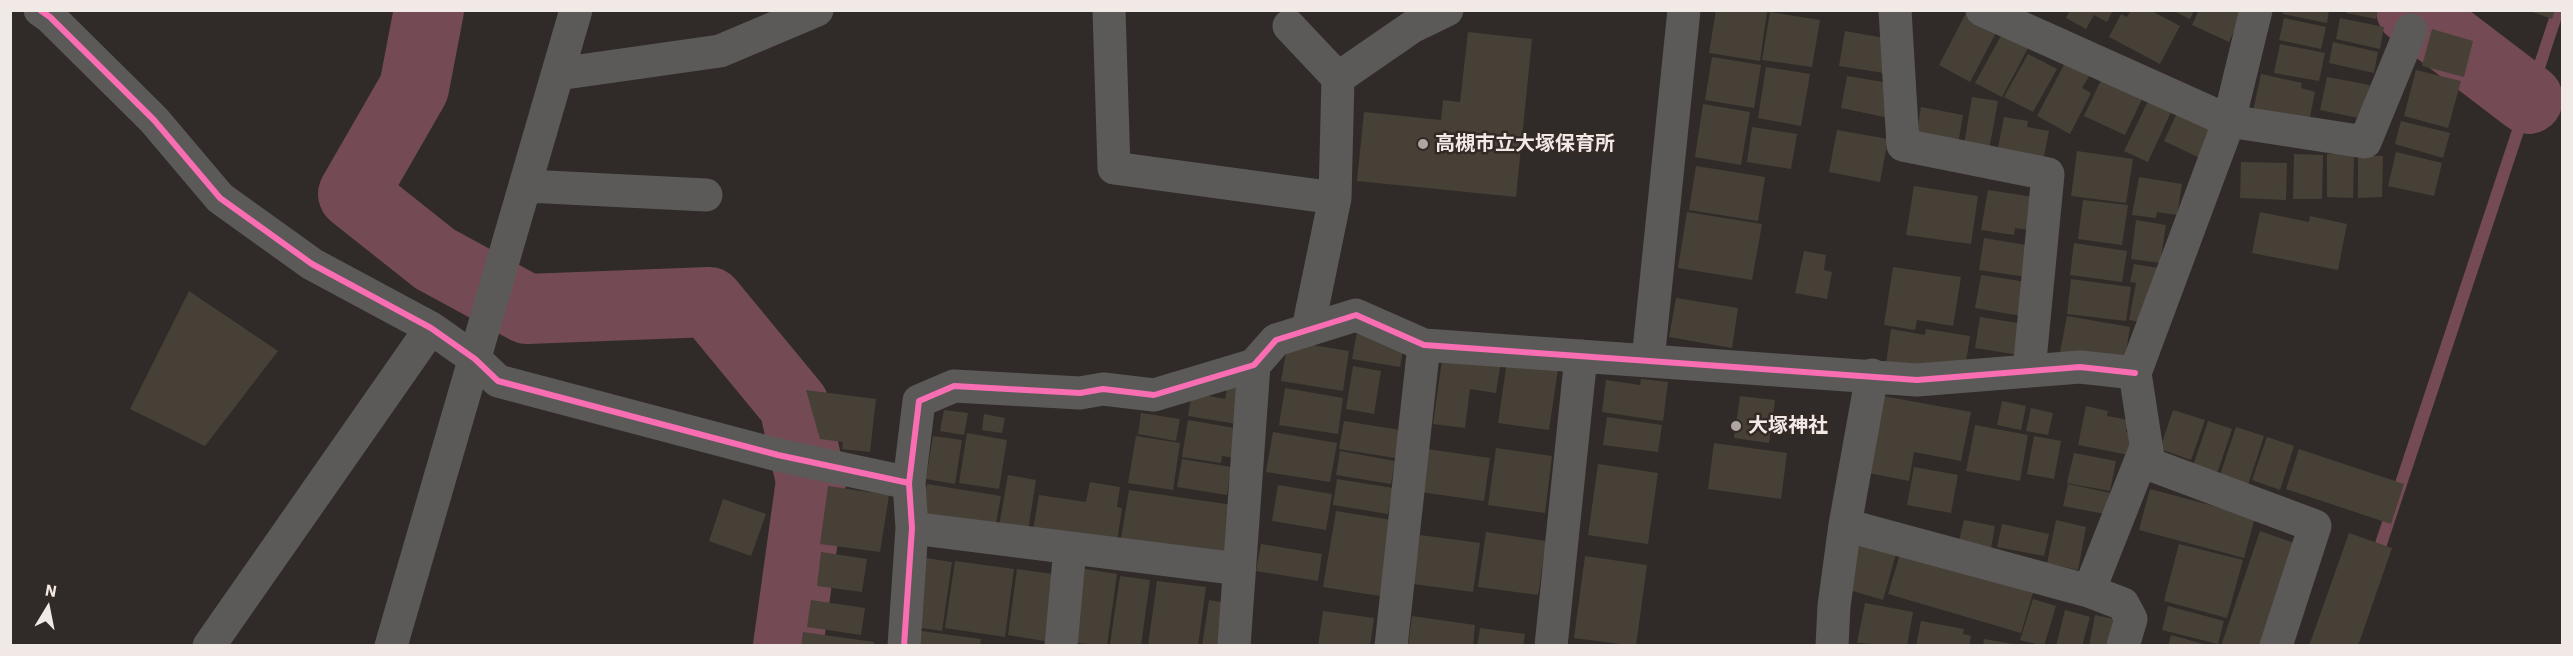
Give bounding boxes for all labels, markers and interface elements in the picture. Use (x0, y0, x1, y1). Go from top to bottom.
place label: 高槻市立大塚保育所 (1435, 132, 1615, 156)
marker: 高槻市立大塚保育所 (1416, 137, 1430, 151)
place label: 大塚神社 (1748, 414, 1828, 438)
marker: 大塚神社 (1729, 419, 1743, 433)
north arrow (18, 578, 78, 638)
text: N (44, 579, 59, 601)

